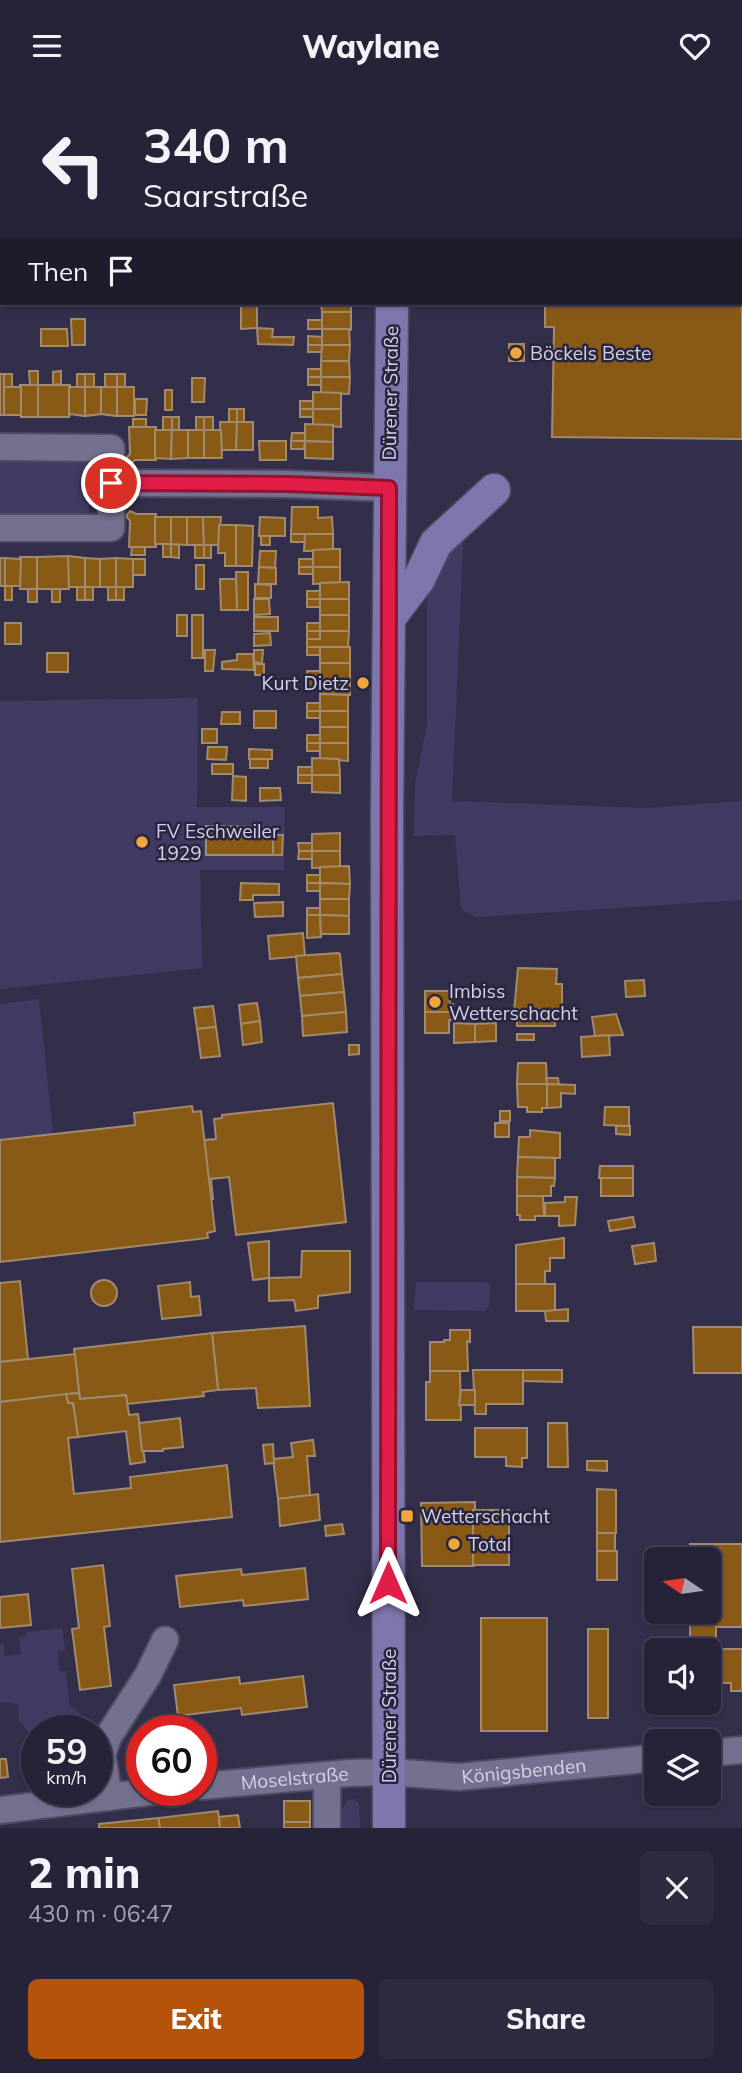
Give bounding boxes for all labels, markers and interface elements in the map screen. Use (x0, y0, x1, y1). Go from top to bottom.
text: Waylane (302, 26, 440, 66)
icon: menu (28, 27, 66, 65)
icon: heart (676, 27, 714, 65)
text: 340 m (143, 114, 289, 175)
icon: left (28, 119, 119, 210)
text: Saarstraße (143, 175, 308, 215)
icon: arrive (102, 252, 140, 290)
text: Then (28, 255, 88, 288)
street label: Dürener Straße (377, 325, 403, 461)
place label: Böckels Beste (530, 341, 651, 365)
marker: Böckels Beste (508, 345, 524, 361)
pin (81, 453, 141, 513)
icon: arrive (92, 464, 130, 502)
place label: Kurt Dietz (262, 671, 349, 695)
marker: Kurt Dietz (355, 675, 371, 691)
place label: FV Eschweiler 1929 (156, 819, 279, 865)
marker: FV Eschweiler 1929 (134, 834, 150, 850)
place label: Imbiss Wetterschacht (449, 979, 578, 1025)
marker: Imbiss Wetterschacht (427, 994, 443, 1010)
place label: Wetterschacht (421, 1504, 550, 1528)
marker: Wetterschacht (399, 1508, 415, 1524)
place label: Total (468, 1532, 511, 1556)
marker: Total (446, 1536, 462, 1552)
position arrow (351, 1546, 425, 1620)
north arrow (644, 1547, 721, 1624)
map controls (644, 1547, 721, 1806)
button: sound (644, 1638, 721, 1715)
street label: Dürener Straße (377, 1649, 401, 1783)
speed limit sign: 60 (126, 1715, 217, 1806)
text: 59 (45, 1729, 88, 1773)
button: layers (644, 1729, 721, 1806)
street label: Königsbenden (461, 1753, 587, 1789)
street label: Moselstraße (240, 1761, 350, 1794)
text: km/h (46, 1766, 87, 1789)
text: 2 min (28, 1846, 141, 1899)
button: close (640, 1851, 714, 1925)
text: 430 m · 06:47 (28, 1899, 173, 1928)
button: Exit (28, 1979, 364, 2059)
button: Share (378, 1979, 714, 2059)

